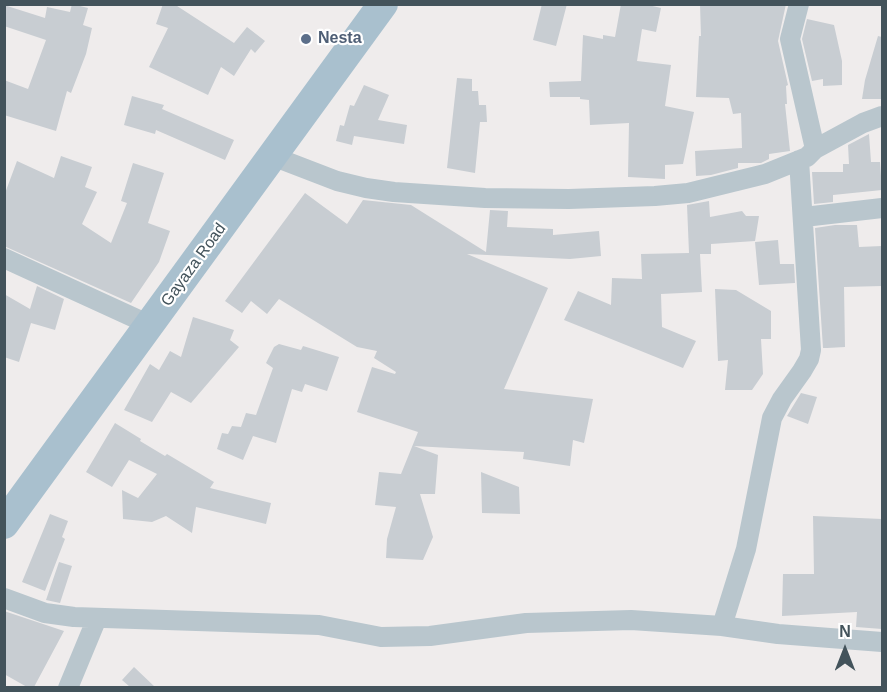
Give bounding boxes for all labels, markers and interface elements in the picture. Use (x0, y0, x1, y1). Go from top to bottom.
place label: Nesta (318, 29, 362, 49)
marker: Nesta (299, 32, 313, 46)
street label: Gayaza Road (157, 220, 231, 310)
north arrow (815, 620, 875, 680)
text: N (839, 623, 851, 640)

